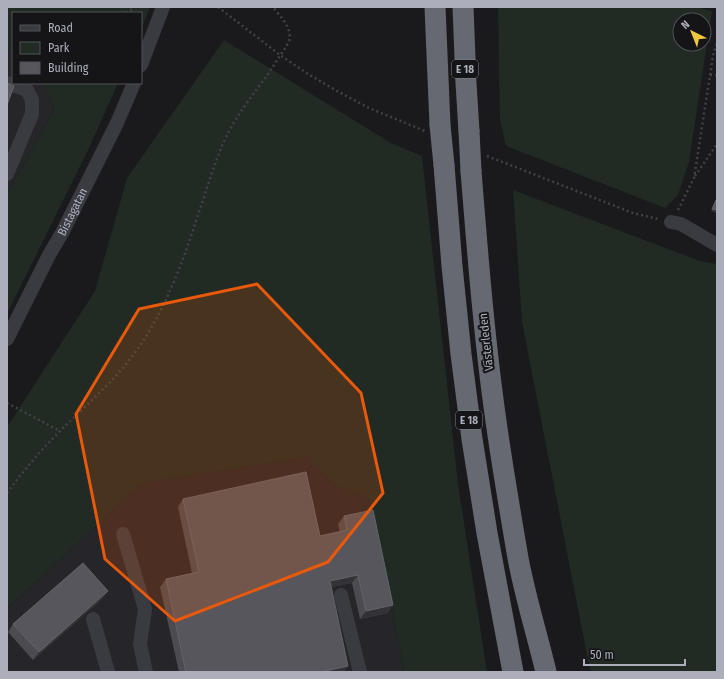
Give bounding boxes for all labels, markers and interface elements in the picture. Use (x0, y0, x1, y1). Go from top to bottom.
legend (12, 12, 142, 84)
north arrow (672, 12, 712, 52)
text: N (679, 18, 692, 32)
text: Road (48, 21, 73, 35)
text: Park (48, 41, 70, 55)
road number: E 18 (452, 60, 478, 78)
text: Building (48, 61, 89, 75)
street label: Bistagatan (55, 186, 90, 238)
street label: Västerleden (476, 312, 496, 372)
road number: E 18 (456, 411, 482, 429)
scale bar (584, 641, 685, 667)
text: 50 m (590, 648, 614, 662)

